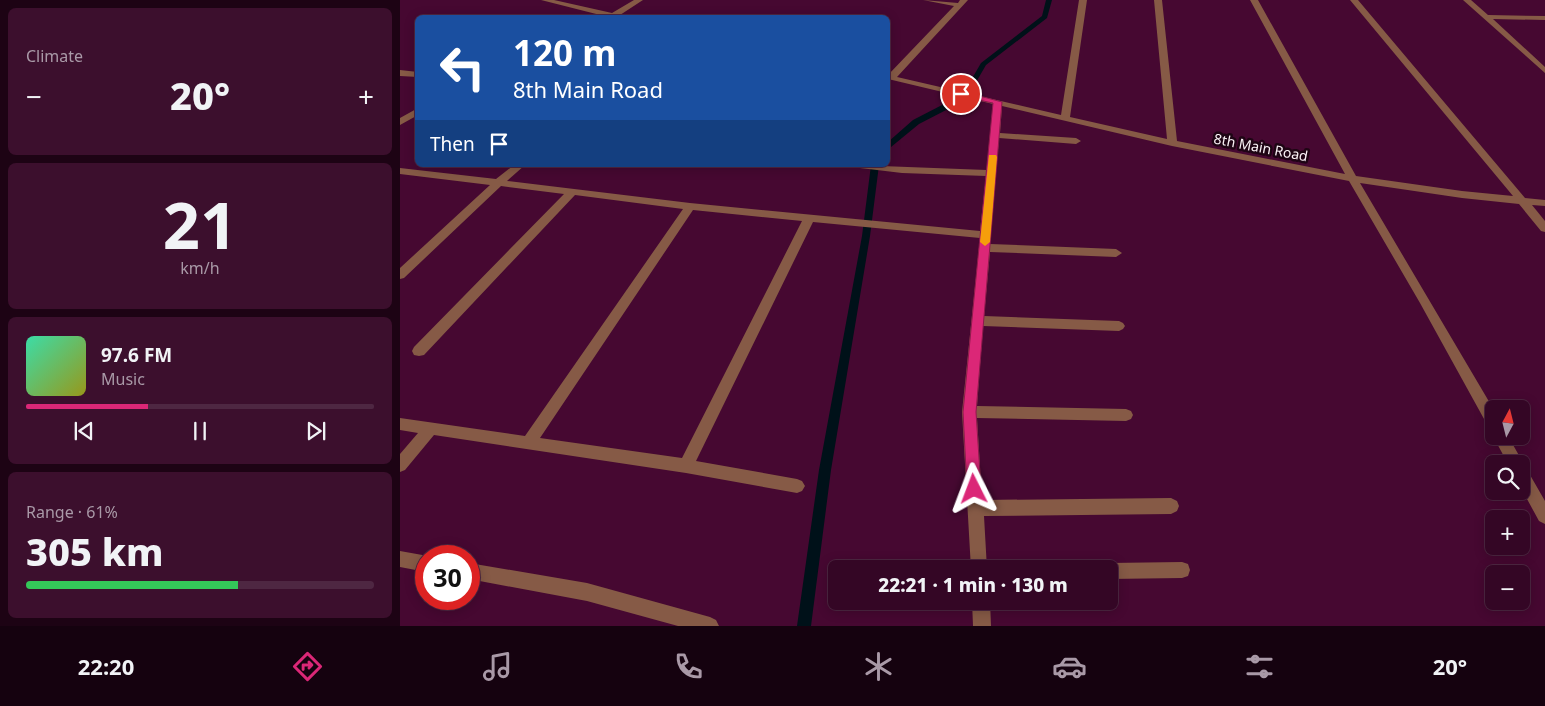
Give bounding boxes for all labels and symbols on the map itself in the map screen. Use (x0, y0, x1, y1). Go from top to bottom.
pin (940, 73, 982, 115)
street label: 8th Main Road (1212, 129, 1310, 165)
north arrow (1485, 400, 1530, 445)
position arrow (947, 462, 999, 514)
speed limit sign: 30 (415, 545, 480, 610)

